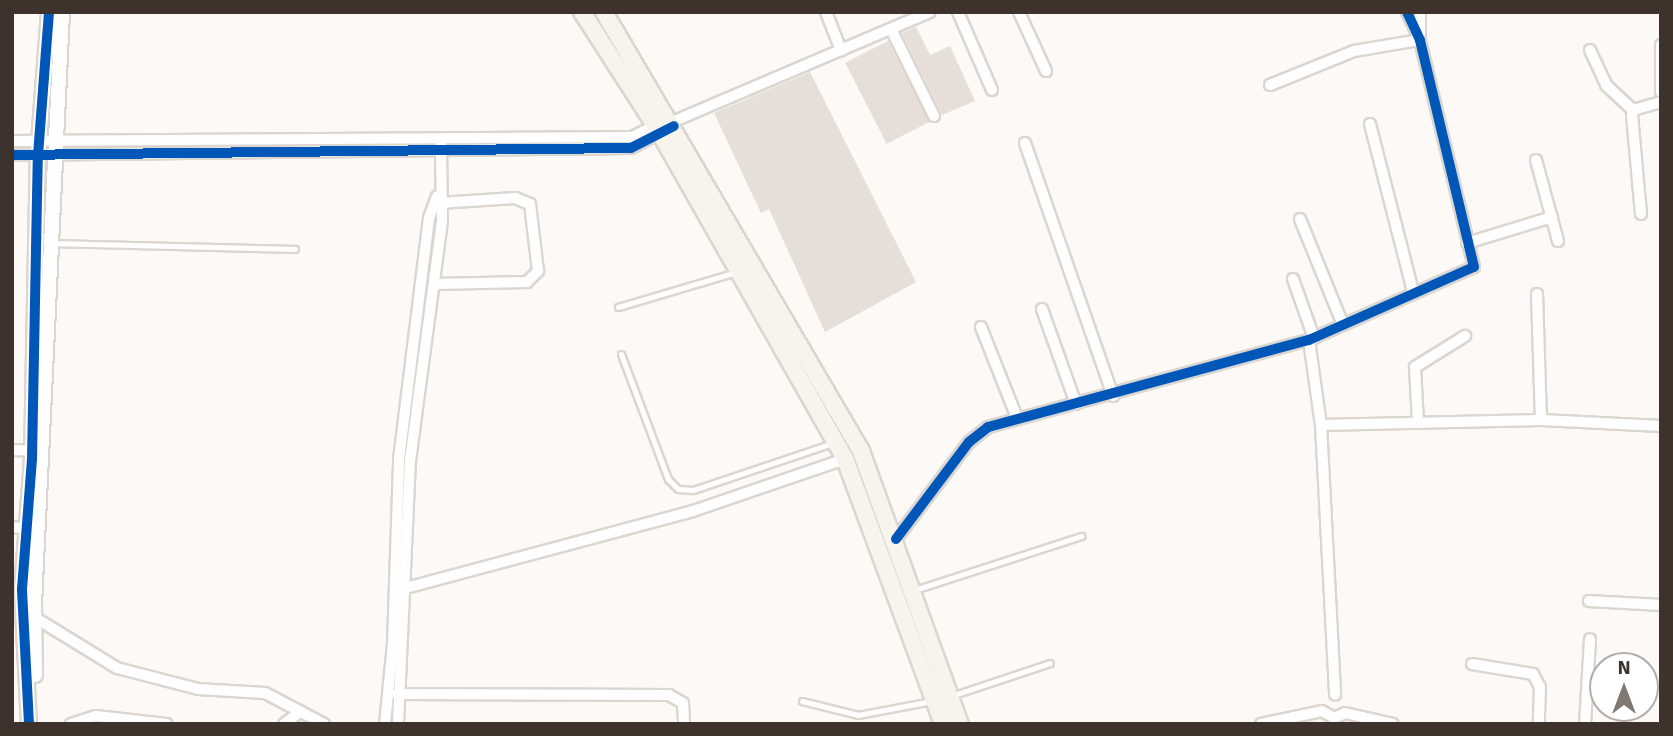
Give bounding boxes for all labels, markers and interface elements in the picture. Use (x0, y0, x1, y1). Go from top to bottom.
north arrow (1589, 652, 1659, 722)
text: N (1617, 656, 1631, 680)

